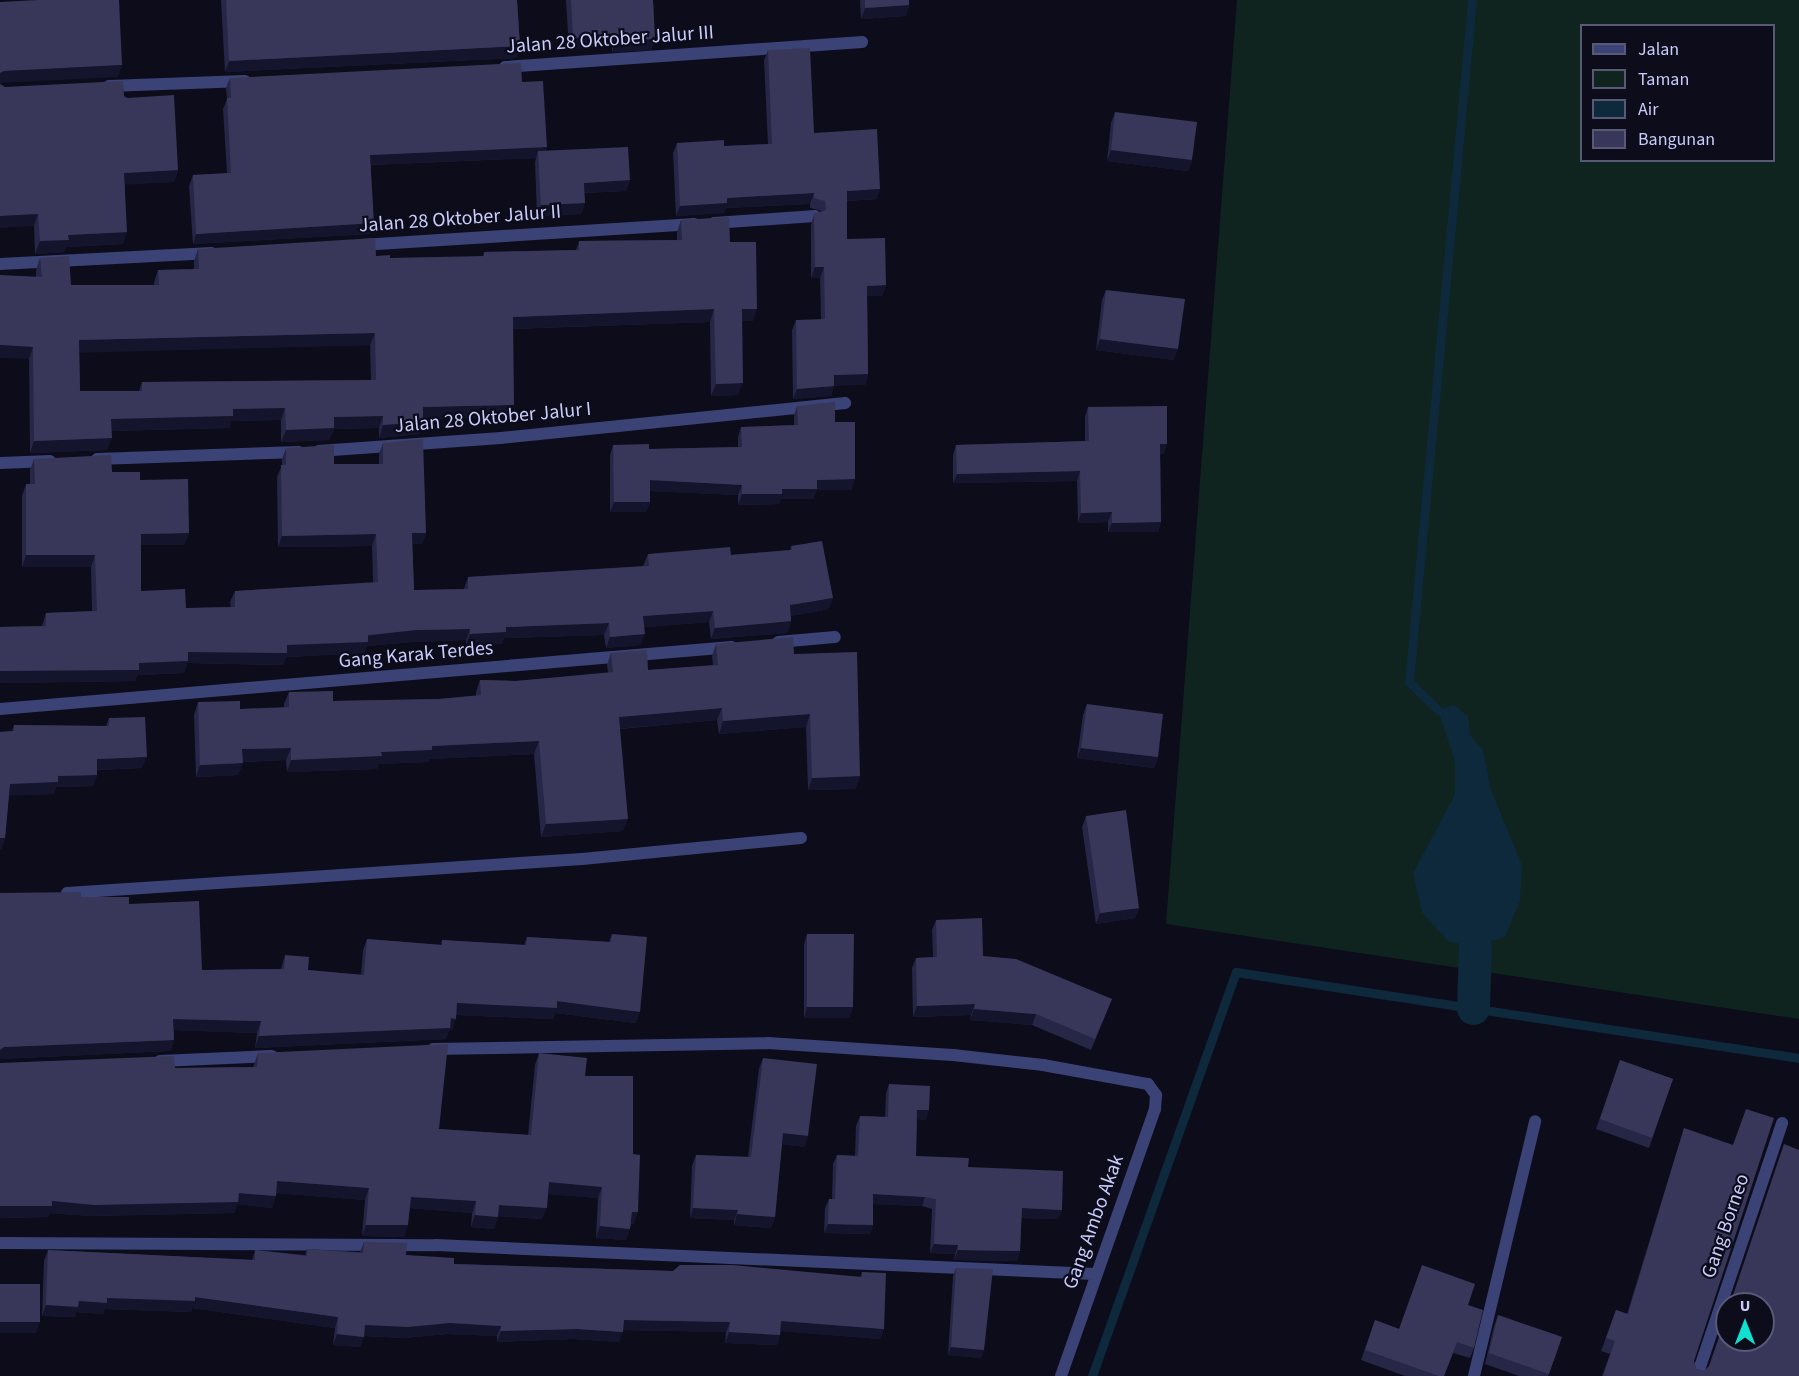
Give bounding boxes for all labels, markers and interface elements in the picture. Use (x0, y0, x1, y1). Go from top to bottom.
street label: Jalan 28 Oktober Jalur III (505, 21, 715, 59)
legend (1580, 24, 1775, 162)
text: Jalan (1638, 37, 1679, 62)
text: Taman (1638, 67, 1689, 92)
text: Air (1638, 97, 1658, 122)
text: Bangunan (1638, 127, 1715, 152)
street label: Jalan 28 Oktober Jalur II (358, 200, 562, 238)
street label: Jalan 28 Oktober Jalur I (394, 397, 592, 439)
street label: Gang Karak Terdes (338, 636, 494, 674)
street label: Gang Ambo Akak (1059, 1151, 1129, 1293)
street label: Gang Borneo (1697, 1171, 1755, 1281)
north arrow (1715, 1292, 1775, 1352)
text: U (1740, 1295, 1750, 1317)

